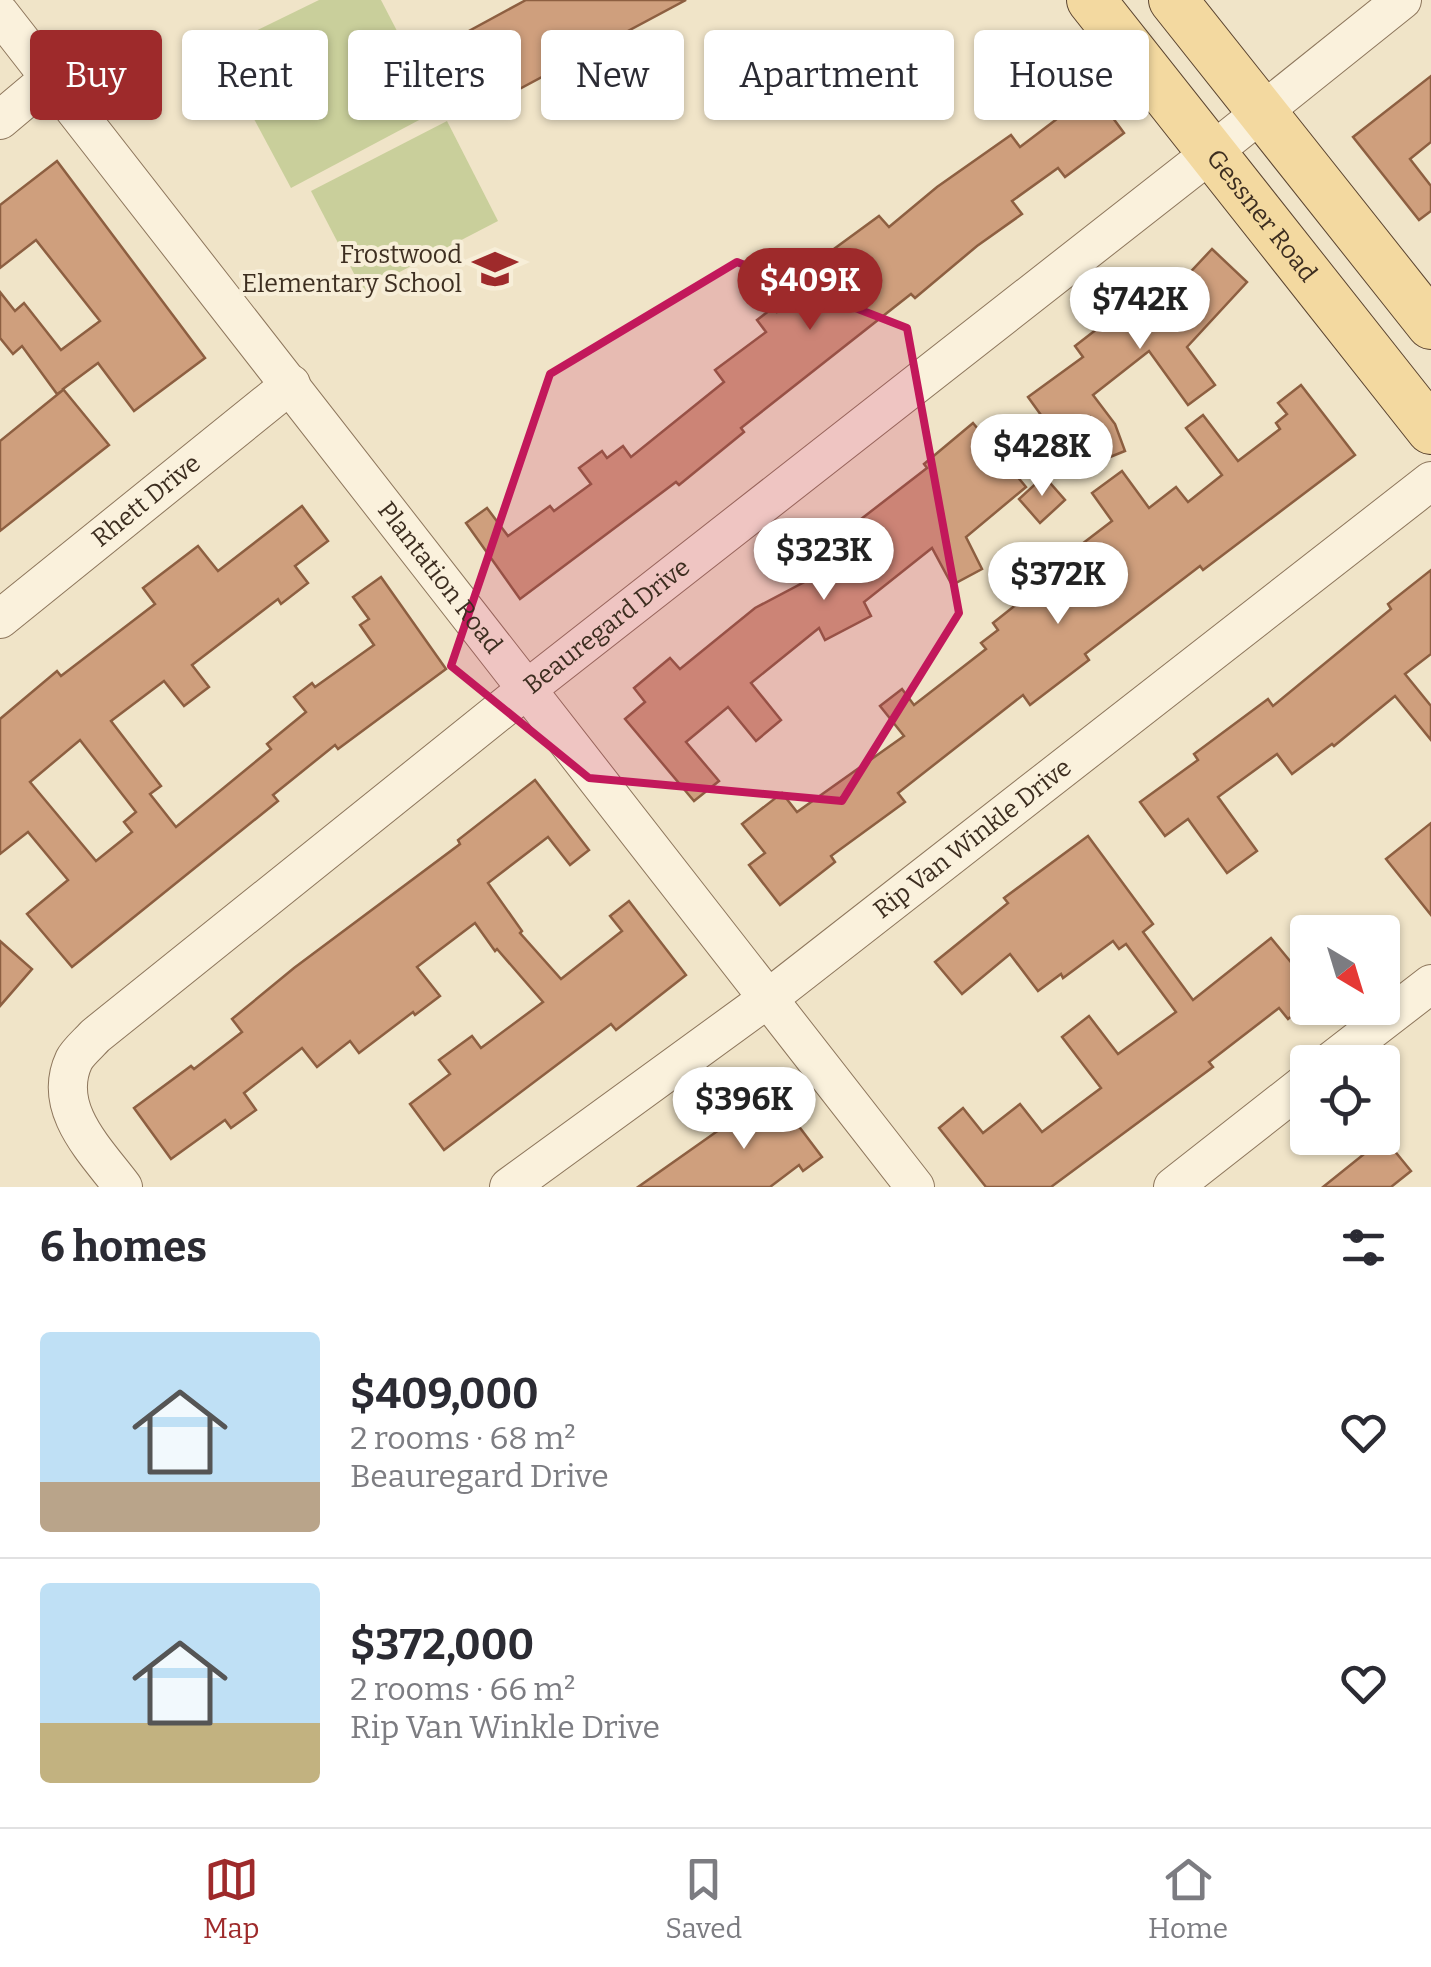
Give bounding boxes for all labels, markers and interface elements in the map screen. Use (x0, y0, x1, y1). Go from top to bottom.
chip: Buy (30, 30, 162, 120)
chip: Rent (182, 30, 328, 120)
chip: Filters (348, 30, 521, 120)
chip: New (541, 30, 684, 120)
chip: Apartment (704, 30, 954, 120)
chip: House (974, 30, 1149, 120)
street label: Gessner Road (1200, 144, 1323, 288)
place label: Frostwood Elementary School (242, 240, 462, 299)
school or university icon: Frostwood Elementary School (471, 245, 519, 293)
pin: $409K (740, 248, 880, 333)
text: $409K (759, 261, 861, 299)
pin: $742K (1070, 267, 1210, 352)
text: $742K (1092, 280, 1188, 318)
pin: $428K (972, 414, 1112, 499)
text: $428K (993, 427, 1091, 465)
street label: Rhett Drive (86, 448, 206, 554)
street label: Plantation Road (371, 496, 508, 660)
pin: $323K (754, 518, 894, 603)
text: $323K (776, 531, 872, 569)
pin: $372K (988, 542, 1128, 627)
street label: Beauregard Drive (518, 552, 696, 700)
text: $372K (1010, 555, 1106, 593)
street label: Rip Van Winkle Drive (868, 752, 1077, 925)
north arrow (1290, 915, 1400, 1025)
map controls (1290, 915, 1400, 1155)
button: locate (1290, 1045, 1400, 1155)
pin: $396K (674, 1067, 814, 1152)
text: $396K (695, 1080, 793, 1118)
icon: filters (1336, 1220, 1391, 1275)
text: 6 homes (40, 1222, 207, 1272)
text: $409,000 (350, 1369, 539, 1419)
icon: home (120, 1372, 240, 1492)
icon: heart (1336, 1405, 1391, 1460)
text: 2 rooms · 68 m² (350, 1419, 576, 1457)
text: Beauregard Drive (350, 1457, 609, 1495)
text: $372,000 (350, 1620, 534, 1670)
icon: home (120, 1623, 240, 1743)
icon: heart (1336, 1656, 1391, 1711)
text: 2 rooms · 66 m² (350, 1670, 575, 1708)
text: Rip Van Winkle Drive (350, 1708, 660, 1746)
tab: Map (203, 1852, 259, 1945)
tab: Saved (665, 1852, 742, 1945)
tab: Home (1148, 1852, 1228, 1945)

